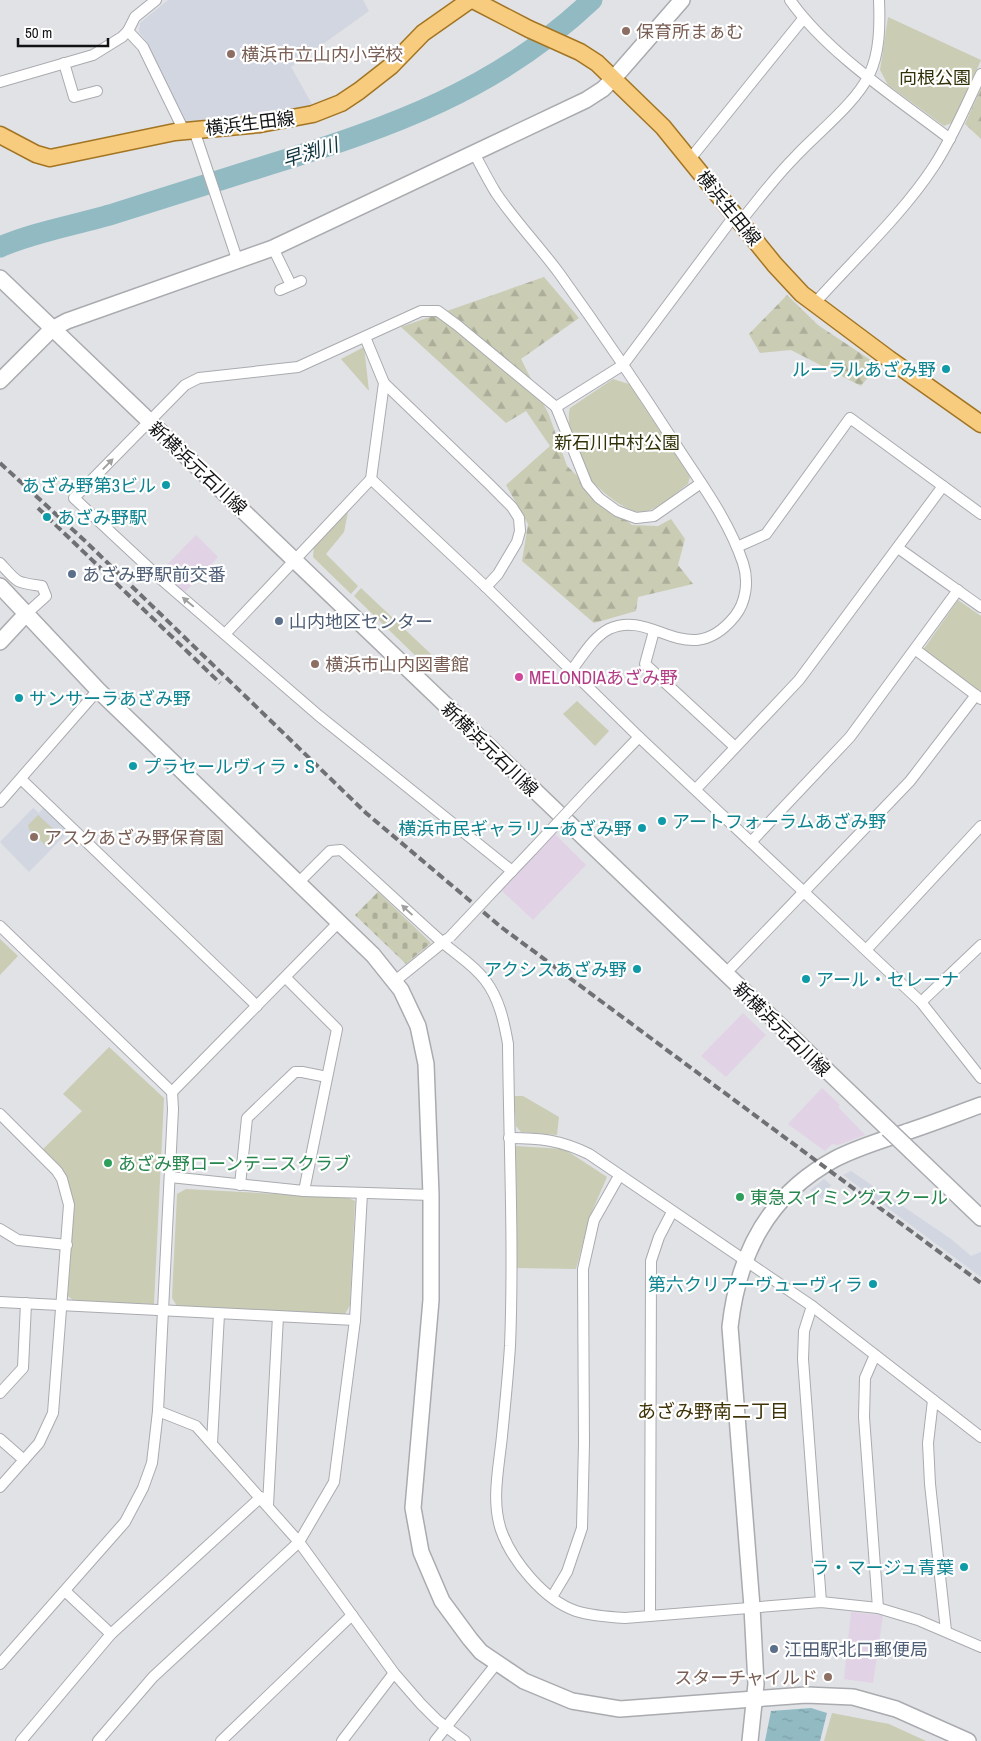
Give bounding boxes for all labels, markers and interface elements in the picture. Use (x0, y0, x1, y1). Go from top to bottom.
scale bar (18, 15, 108, 47)
place label: 保育所まぁむ (636, 19, 744, 44)
text: 50 m (25, 22, 52, 43)
marker: 保育所まぁむ (620, 25, 632, 37)
place label: 横浜市立山内小学校 (241, 42, 403, 67)
marker: 横浜市立山内小学校 (225, 48, 237, 60)
park label: 向根公園 (899, 65, 971, 90)
street label: 横浜生田線 (204, 105, 296, 141)
water label: 早渕川 (279, 131, 343, 173)
street label: 横浜生田線 (691, 165, 767, 251)
place label: ルーラルあざみ野 (792, 357, 936, 382)
marker: ルーラルあざみ野 (940, 363, 952, 375)
street label: 新横浜元石川線 (143, 416, 253, 520)
park label: 新石川中村公園 (554, 430, 680, 455)
one-way arrow (102, 458, 114, 470)
place label: あざみ野第3ビル (22, 473, 156, 498)
marker: あざみ野第3ビル (160, 479, 172, 491)
place label: あざみ野駅 (57, 505, 147, 530)
marker: あざみ野駅 (41, 511, 53, 523)
place label: あざみ野駅前交番 (82, 562, 226, 587)
marker: あざみ野駅前交番 (66, 568, 78, 580)
one-way arrow (181, 597, 194, 608)
place label: 山内地区センター (289, 609, 433, 634)
marker: 山内地区センター (273, 615, 285, 627)
place label: 横浜市山内図書館 (325, 652, 469, 677)
marker: 横浜市山内図書館 (309, 658, 321, 670)
place label: MELONDIAあざみ野 (529, 665, 678, 690)
marker: MELONDIAあざみ野 (513, 671, 525, 683)
place label: サンサーラあざみ野 (29, 686, 191, 711)
marker: サンサーラあざみ野 (13, 692, 25, 704)
street label: 新横浜元石川線 (436, 696, 544, 802)
place label: プラセールヴィラ・S (143, 754, 315, 779)
marker: プラセールヴィラ・S (127, 760, 139, 772)
place label: アートフォーラムあざみ野 (672, 809, 886, 834)
marker: アートフォーラムあざみ野 (656, 815, 668, 827)
place label: 横浜市民ギャラリーあざみ野 (398, 816, 632, 841)
marker: 横浜市民ギャラリーあざみ野 (636, 822, 648, 834)
place label: アスクあざみ野保育園 (44, 825, 224, 850)
marker: アスクあざみ野保育園 (28, 831, 40, 843)
one-way arrow (401, 904, 413, 916)
place label: アクシスあざみ野 (484, 957, 627, 982)
marker: アクシスあざみ野 (631, 963, 643, 975)
place label: アール・セレーナ (816, 967, 959, 992)
marker: アール・セレーナ (800, 973, 812, 985)
street label: 新横浜元石川線 (728, 976, 836, 1082)
place label: あざみ野ローンテニスクラブ (118, 1151, 351, 1176)
marker: あざみ野ローンテニスクラブ (102, 1157, 114, 1169)
place label: 東急スイミングスクール (750, 1185, 948, 1210)
marker: 東急スイミングスクール (734, 1191, 746, 1203)
place label: 第六クリアーヴューヴィラ (648, 1272, 863, 1297)
marker: 第六クリアーヴューヴィラ (867, 1278, 879, 1290)
district label: あざみ野南二丁目 (637, 1398, 789, 1424)
place label: ラ・マージュ青葉 (812, 1555, 954, 1580)
marker: ラ・マージュ青葉 (958, 1561, 970, 1573)
place label: 江田駅北口郵便局 (784, 1637, 928, 1662)
marker: 江田駅北口郵便局 (768, 1643, 780, 1655)
place label: スターチャイルド (674, 1665, 818, 1690)
marker: スターチャイルド (822, 1671, 834, 1683)

